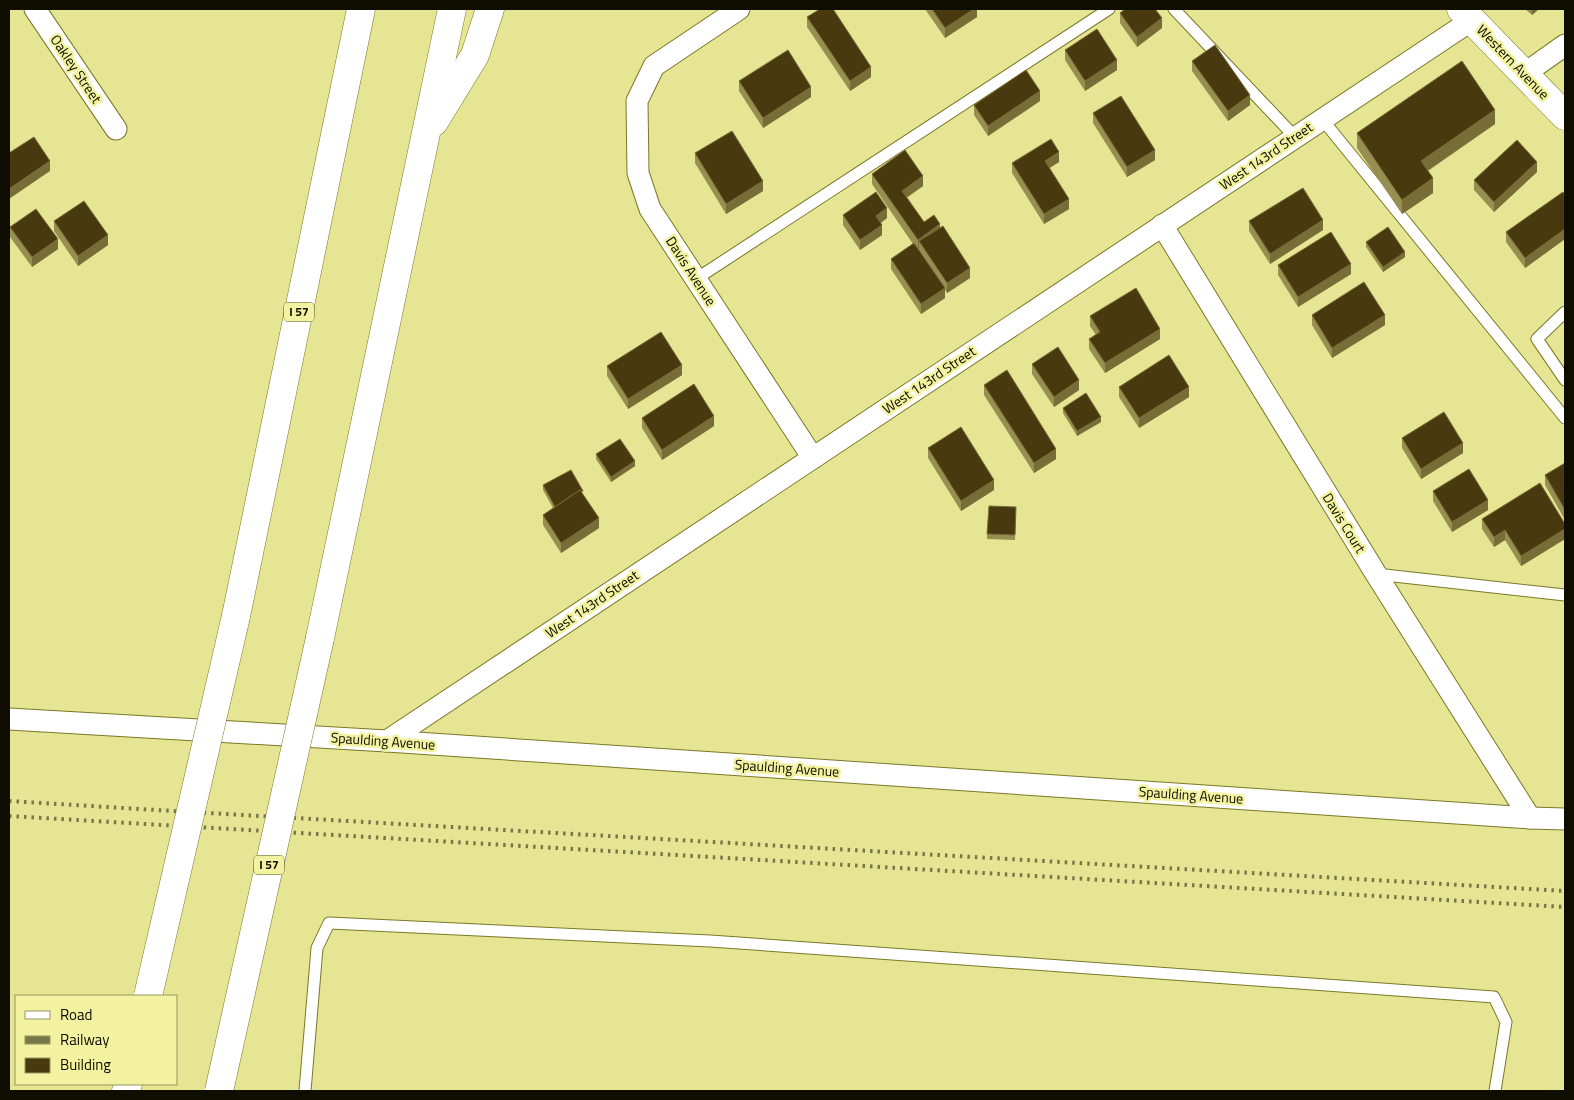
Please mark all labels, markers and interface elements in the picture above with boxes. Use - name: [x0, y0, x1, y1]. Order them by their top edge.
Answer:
- street label: Western Avenue: [1472, 19, 1555, 104]
- street label: Oakley Street: [46, 30, 107, 107]
- street label: West 143rd Street: [1215, 117, 1317, 195]
- street label: Davis Avenue: [661, 232, 722, 310]
- road number: I 57: [284, 302, 314, 322]
- street label: West 143rd Street: [878, 341, 980, 419]
- street label: Davis Court: [1318, 489, 1371, 557]
- street label: West 143rd Street: [541, 565, 643, 643]
- street label: Spaulding Avenue: [330, 726, 436, 755]
- street label: Spaulding Avenue: [734, 753, 840, 782]
- street label: Spaulding Avenue: [1138, 780, 1244, 809]
- road number: I 57: [254, 856, 284, 874]
- legend: [15, 995, 178, 1085]
- text: Road: [60, 1003, 92, 1026]
- text: Railway: [60, 1028, 110, 1051]
- text: Building: [60, 1053, 111, 1076]

